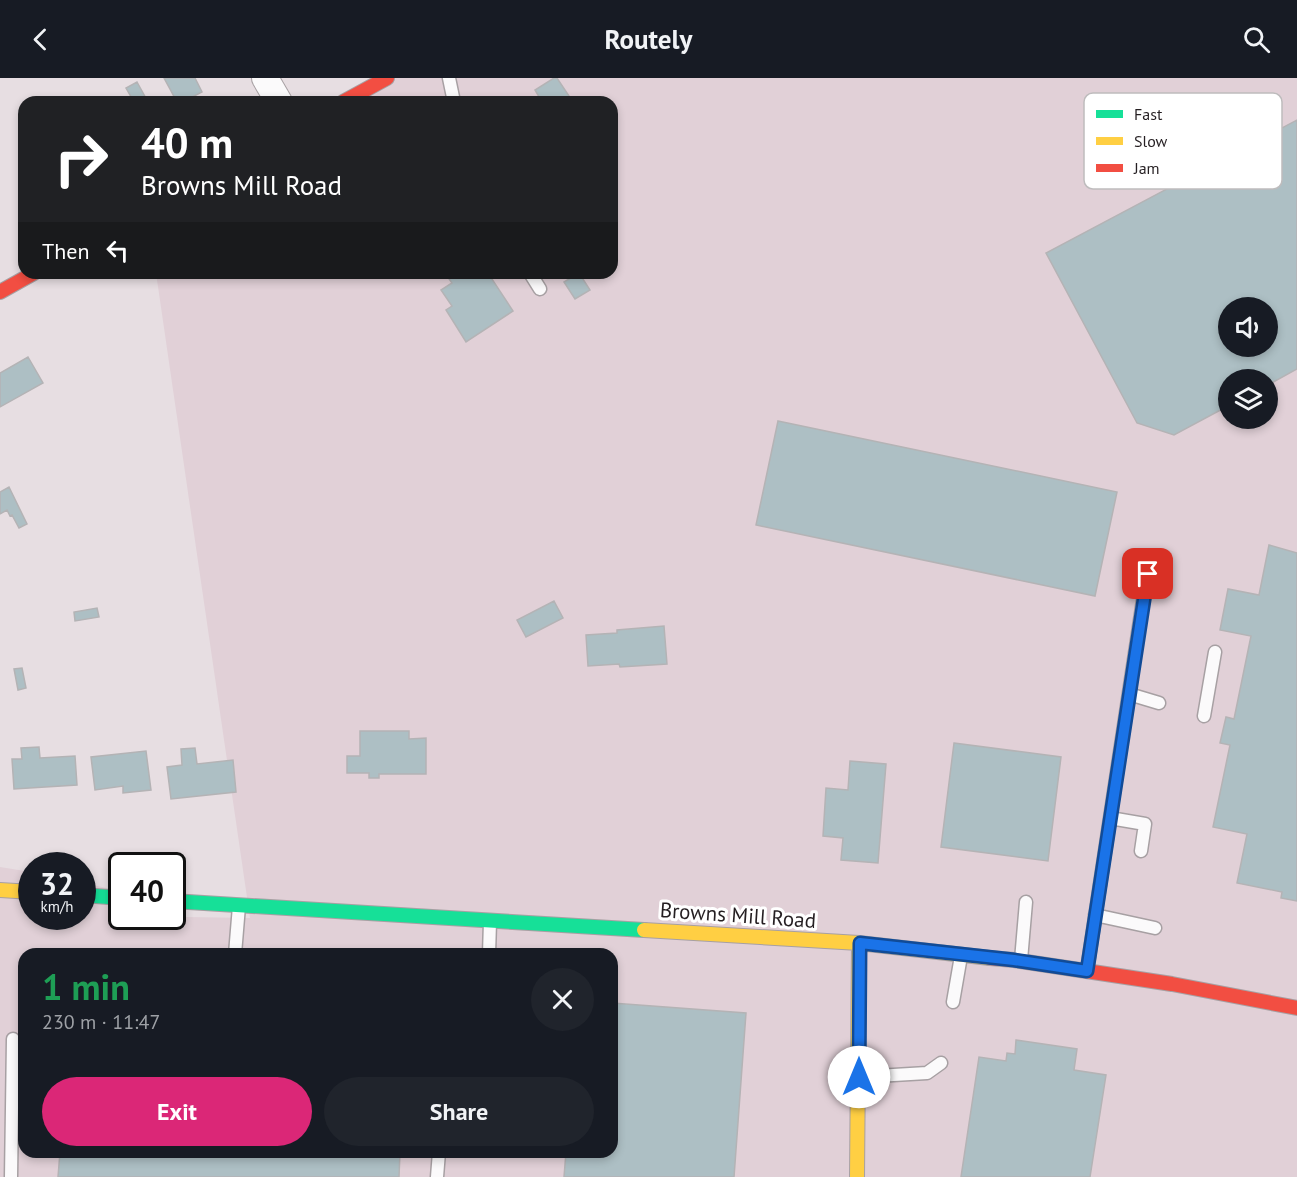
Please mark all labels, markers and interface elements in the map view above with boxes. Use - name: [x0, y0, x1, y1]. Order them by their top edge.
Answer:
- text: Routely: [605, 22, 692, 56]
- icon: back: [24, 23, 57, 56]
- icon: search: [1240, 23, 1273, 56]
- legend: [1084, 93, 1282, 189]
- text: Fast: [1134, 104, 1163, 124]
- text: 40 m: [141, 115, 233, 170]
- icon: right: [42, 120, 120, 198]
- text: Slow: [1134, 131, 1168, 151]
- text: Jam: [1133, 158, 1160, 178]
- text: Browns Mill Road: [141, 168, 342, 202]
- icon: left: [101, 234, 134, 267]
- text: Then: [42, 237, 89, 265]
- map controls: [1218, 297, 1278, 429]
- button: sound: [1218, 297, 1278, 357]
- button: layers: [1218, 369, 1278, 429]
- pin: [1122, 548, 1173, 599]
- icon: arrive: [1131, 557, 1164, 590]
- speed limit sign: 40: [108, 852, 186, 930]
- text: 32: [40, 864, 74, 903]
- street label: Browns Mill Road: [659, 896, 817, 934]
- text: km/h: [41, 897, 73, 916]
- text: 1 min: [42, 963, 130, 1010]
- button: close: [531, 968, 594, 1031]
- text: 230 m · 11:47: [42, 1009, 160, 1035]
- position arrow: [827, 1045, 891, 1109]
- button: Exit: [42, 1077, 312, 1146]
- button: Share: [324, 1077, 594, 1146]

